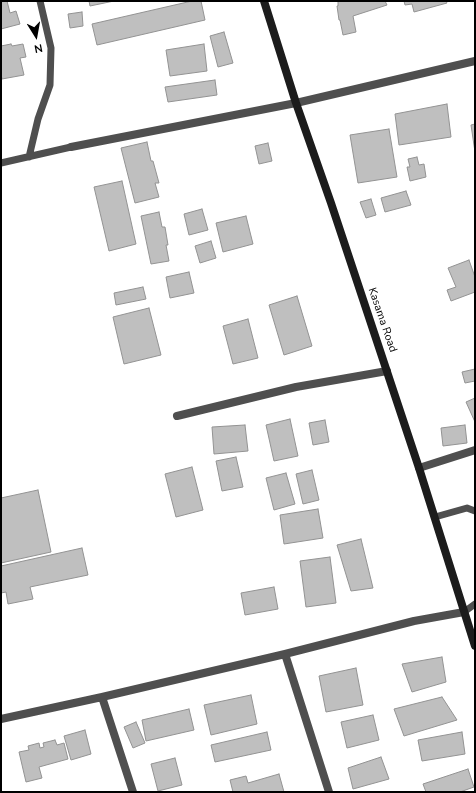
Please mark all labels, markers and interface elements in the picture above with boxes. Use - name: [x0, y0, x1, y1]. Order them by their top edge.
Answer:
- north arrow: [16, 16, 56, 56]
- text: N: [33, 40, 44, 56]
- street label: Kasama Road: [365, 286, 399, 354]

